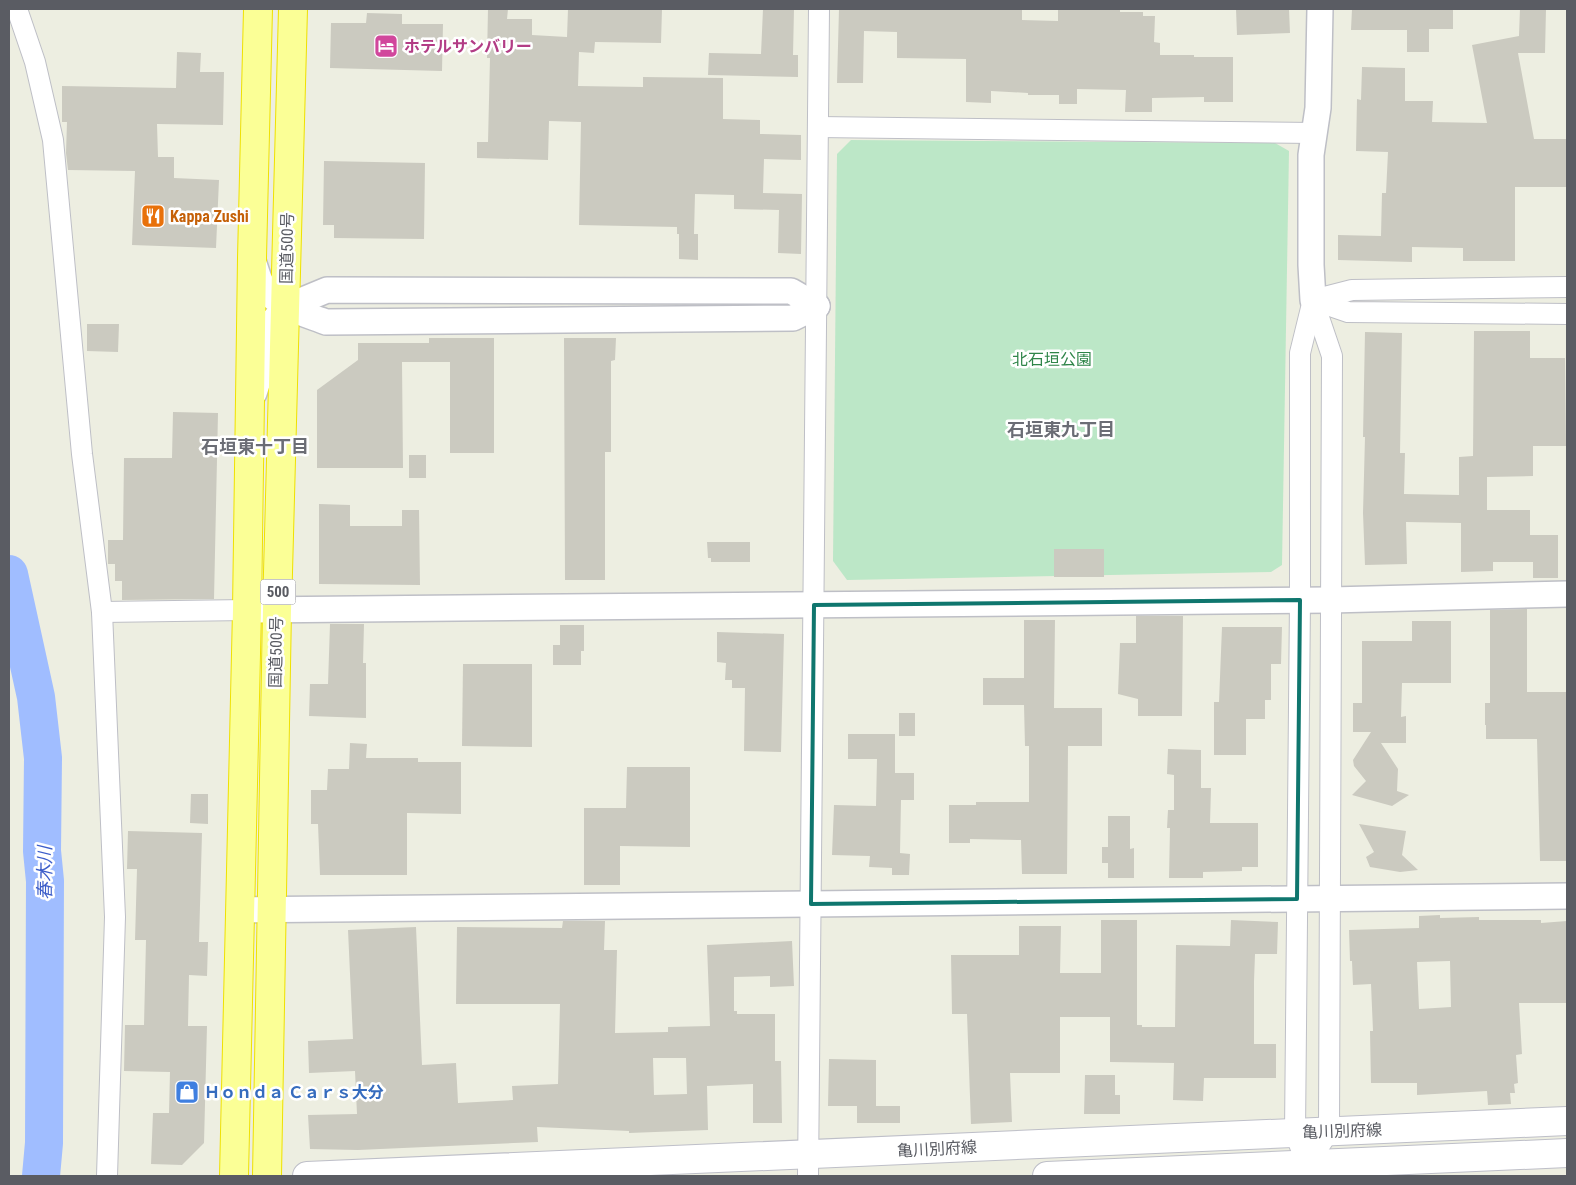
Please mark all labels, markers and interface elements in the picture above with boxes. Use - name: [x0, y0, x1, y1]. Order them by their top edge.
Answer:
- hotel icon: ホテルサンバリー: [373, 33, 399, 59]
- place label: ホテルサンバリー: [404, 37, 532, 56]
- restaurant icon: Kappa Zushi: [140, 203, 166, 229]
- place label: Kappa Zushi: [170, 207, 249, 226]
- street label: 国道500号: [277, 212, 297, 284]
- park label: 北石垣公園: [1012, 350, 1092, 369]
- district label: 石垣東九丁目: [1007, 419, 1115, 440]
- district label: 石垣東十丁目: [201, 436, 309, 457]
- road number: 500: [260, 580, 296, 604]
- street label: 国道500号: [266, 616, 286, 688]
- water label: 春木川: [34, 844, 55, 900]
- shop icon: Ｈｏｎｄａ Ｃａｒｓ大分: [174, 1079, 200, 1105]
- place label: Ｈｏｎｄａ Ｃａｒｓ大分: [204, 1083, 384, 1102]
- street label: 亀川別府線: [1302, 1120, 1382, 1142]
- street label: 亀川別府線: [897, 1137, 977, 1161]

